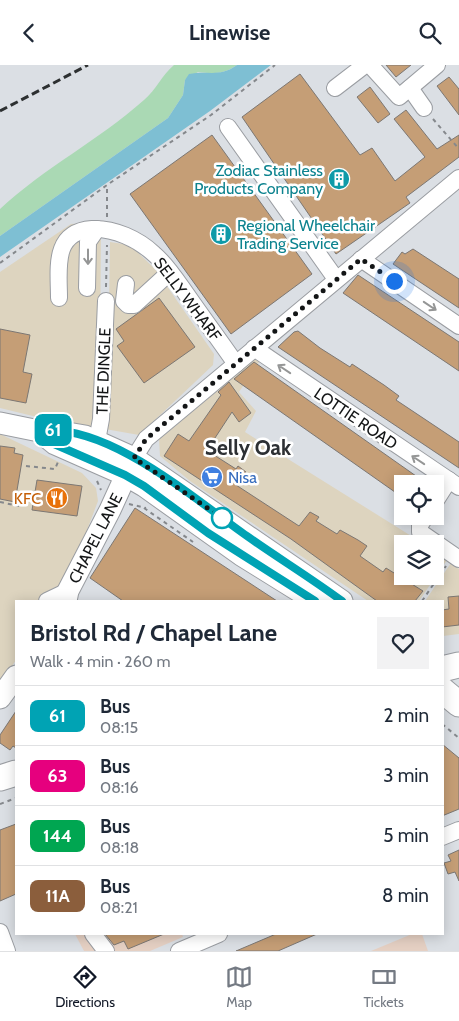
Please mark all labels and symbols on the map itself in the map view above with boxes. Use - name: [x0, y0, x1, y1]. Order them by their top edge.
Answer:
- place label: Zodiac Stainless Products Company: [194, 161, 323, 198]
- building icon: Zodiac Stainless Products Company: [327, 167, 351, 191]
- place label: Regional Wheelchair Trading Service: [237, 216, 376, 253]
- building icon: Regional Wheelchair Trading Service: [209, 222, 233, 246]
- one-way arrow: [83, 249, 92, 265]
- street label: SELLY WHARF: [150, 254, 226, 345]
- your location: [382, 269, 407, 294]
- one-way arrow: [423, 301, 437, 311]
- street label: THE DINGLE: [92, 327, 115, 415]
- one-way arrow: [277, 364, 291, 374]
- street label: LOTTIE ROAD: [310, 384, 401, 453]
- line badge: 61: [30, 414, 76, 446]
- district label: Selly Oak: [205, 435, 292, 460]
- one-way arrow: [412, 455, 426, 465]
- supermarket icon: Nisa: [200, 465, 224, 489]
- place label: Nisa: [228, 468, 257, 487]
- restaurant icon: KFC: [45, 486, 69, 510]
- place label: KFC: [14, 489, 41, 508]
- street label: CHAPEL LANE: [65, 490, 126, 586]
- unlabelled marker: [211, 507, 233, 529]

